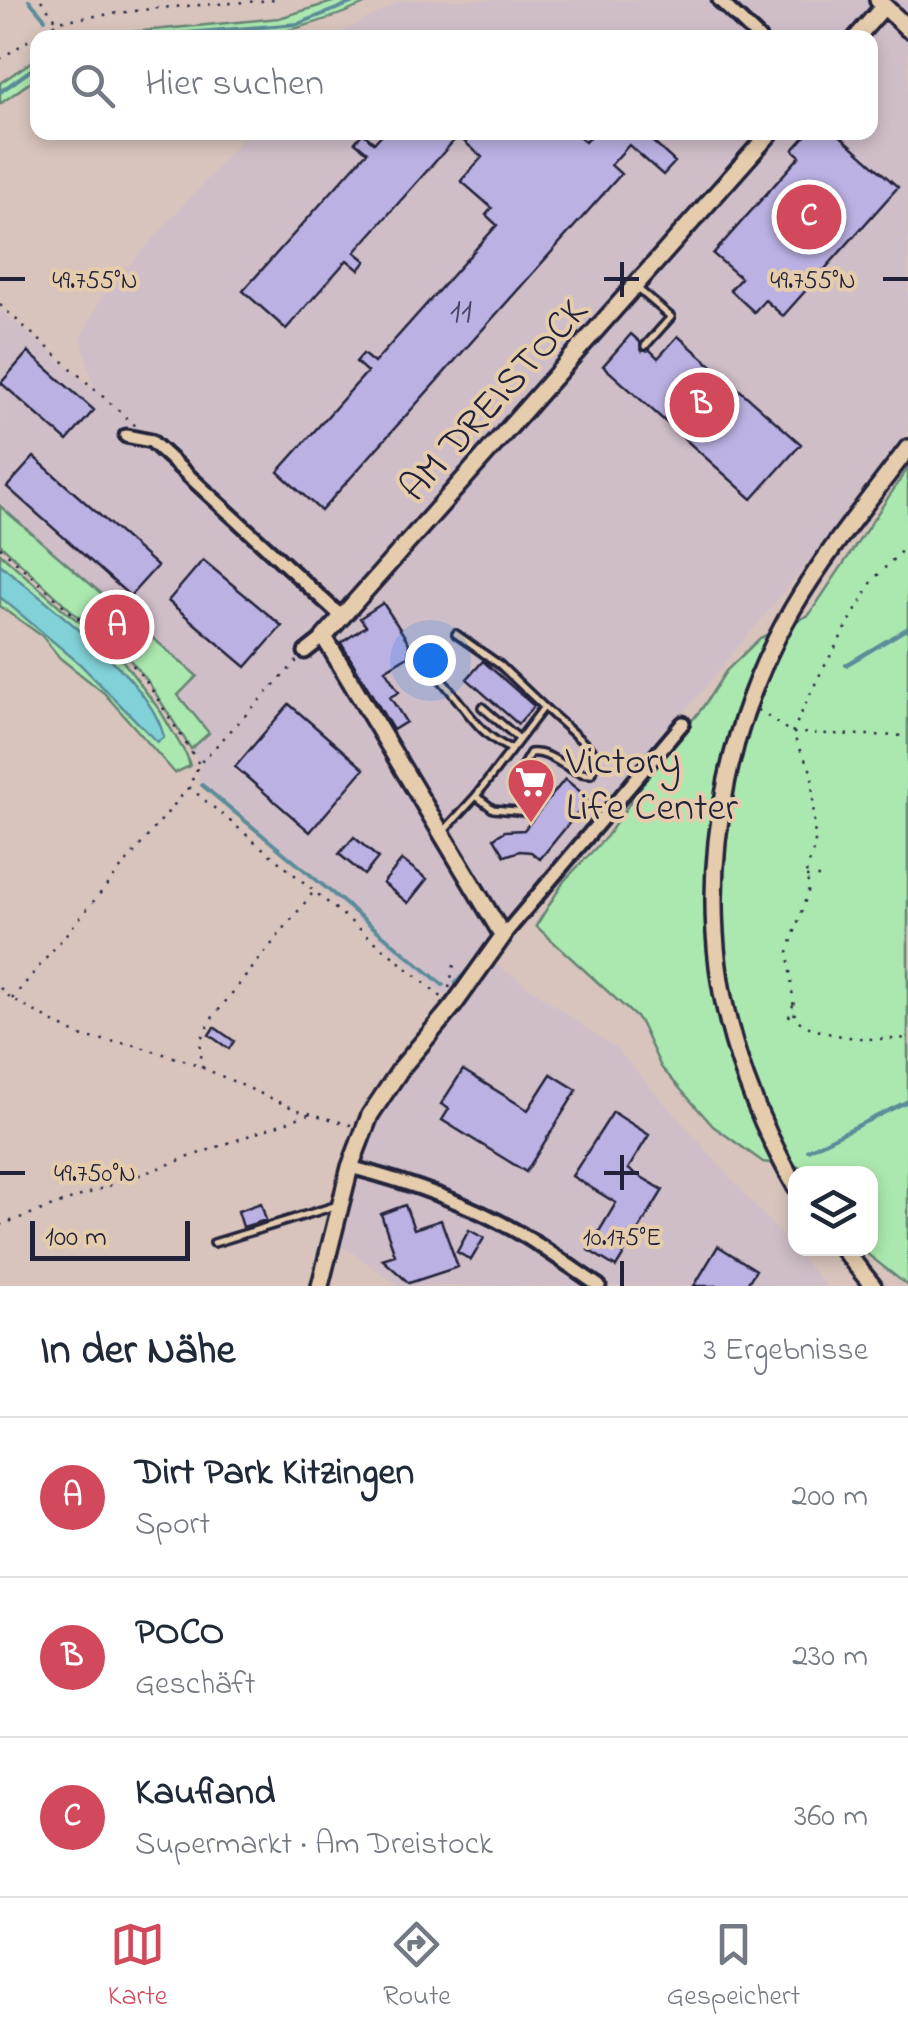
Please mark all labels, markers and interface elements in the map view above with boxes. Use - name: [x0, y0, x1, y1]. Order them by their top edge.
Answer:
- search box: [30, 30, 878, 140]
- text: Hier suchen: [145, 57, 324, 113]
- icon: search: [65, 58, 120, 113]
- pin: C: [776, 180, 842, 254]
- text: 49.755°N: [52, 264, 138, 300]
- text: 49.755°N: [770, 264, 856, 300]
- street label: AM DREISTOCK: [387, 285, 604, 517]
- house number: 11: [450, 288, 472, 339]
- pin: B: [670, 368, 734, 442]
- pin: A: [84, 590, 150, 664]
- your location: [405, 635, 456, 686]
- place label: Victory Life Center: [565, 734, 738, 839]
- supermarket icon: Victory Life Center: [505, 756, 557, 824]
- text: 49.750°N: [54, 1157, 136, 1193]
- map controls: [788, 1166, 878, 1256]
- button: layers: [788, 1166, 878, 1256]
- scale bar: [30, 1216, 190, 1260]
- text: 100 m: [45, 1218, 107, 1259]
- text: 10.175°E: [583, 1221, 661, 1257]
- text: In der Nähe: [40, 1321, 235, 1382]
- text: 3 Ergebnisse: [703, 1328, 868, 1375]
- text: Dirt Park Kitzingen: [135, 1446, 414, 1502]
- text: A: [63, 1474, 82, 1521]
- text: 200 m: [792, 1474, 868, 1521]
- text: Sport: [135, 1502, 210, 1549]
- text: POCO: [135, 1606, 224, 1662]
- text: B: [62, 1634, 83, 1681]
- text: 230 m: [792, 1634, 868, 1681]
- text: Geschäft: [135, 1662, 256, 1709]
- text: Kaufland: [135, 1766, 275, 1822]
- text: C: [64, 1794, 81, 1841]
- text: 360 m: [794, 1794, 868, 1841]
- text: Supermarkt · Am Dreistock: [135, 1822, 493, 1869]
- tab: Karte: [108, 1917, 167, 2018]
- tab: Route: [383, 1917, 451, 2018]
- tab: Gespeichert: [667, 1917, 800, 2018]

